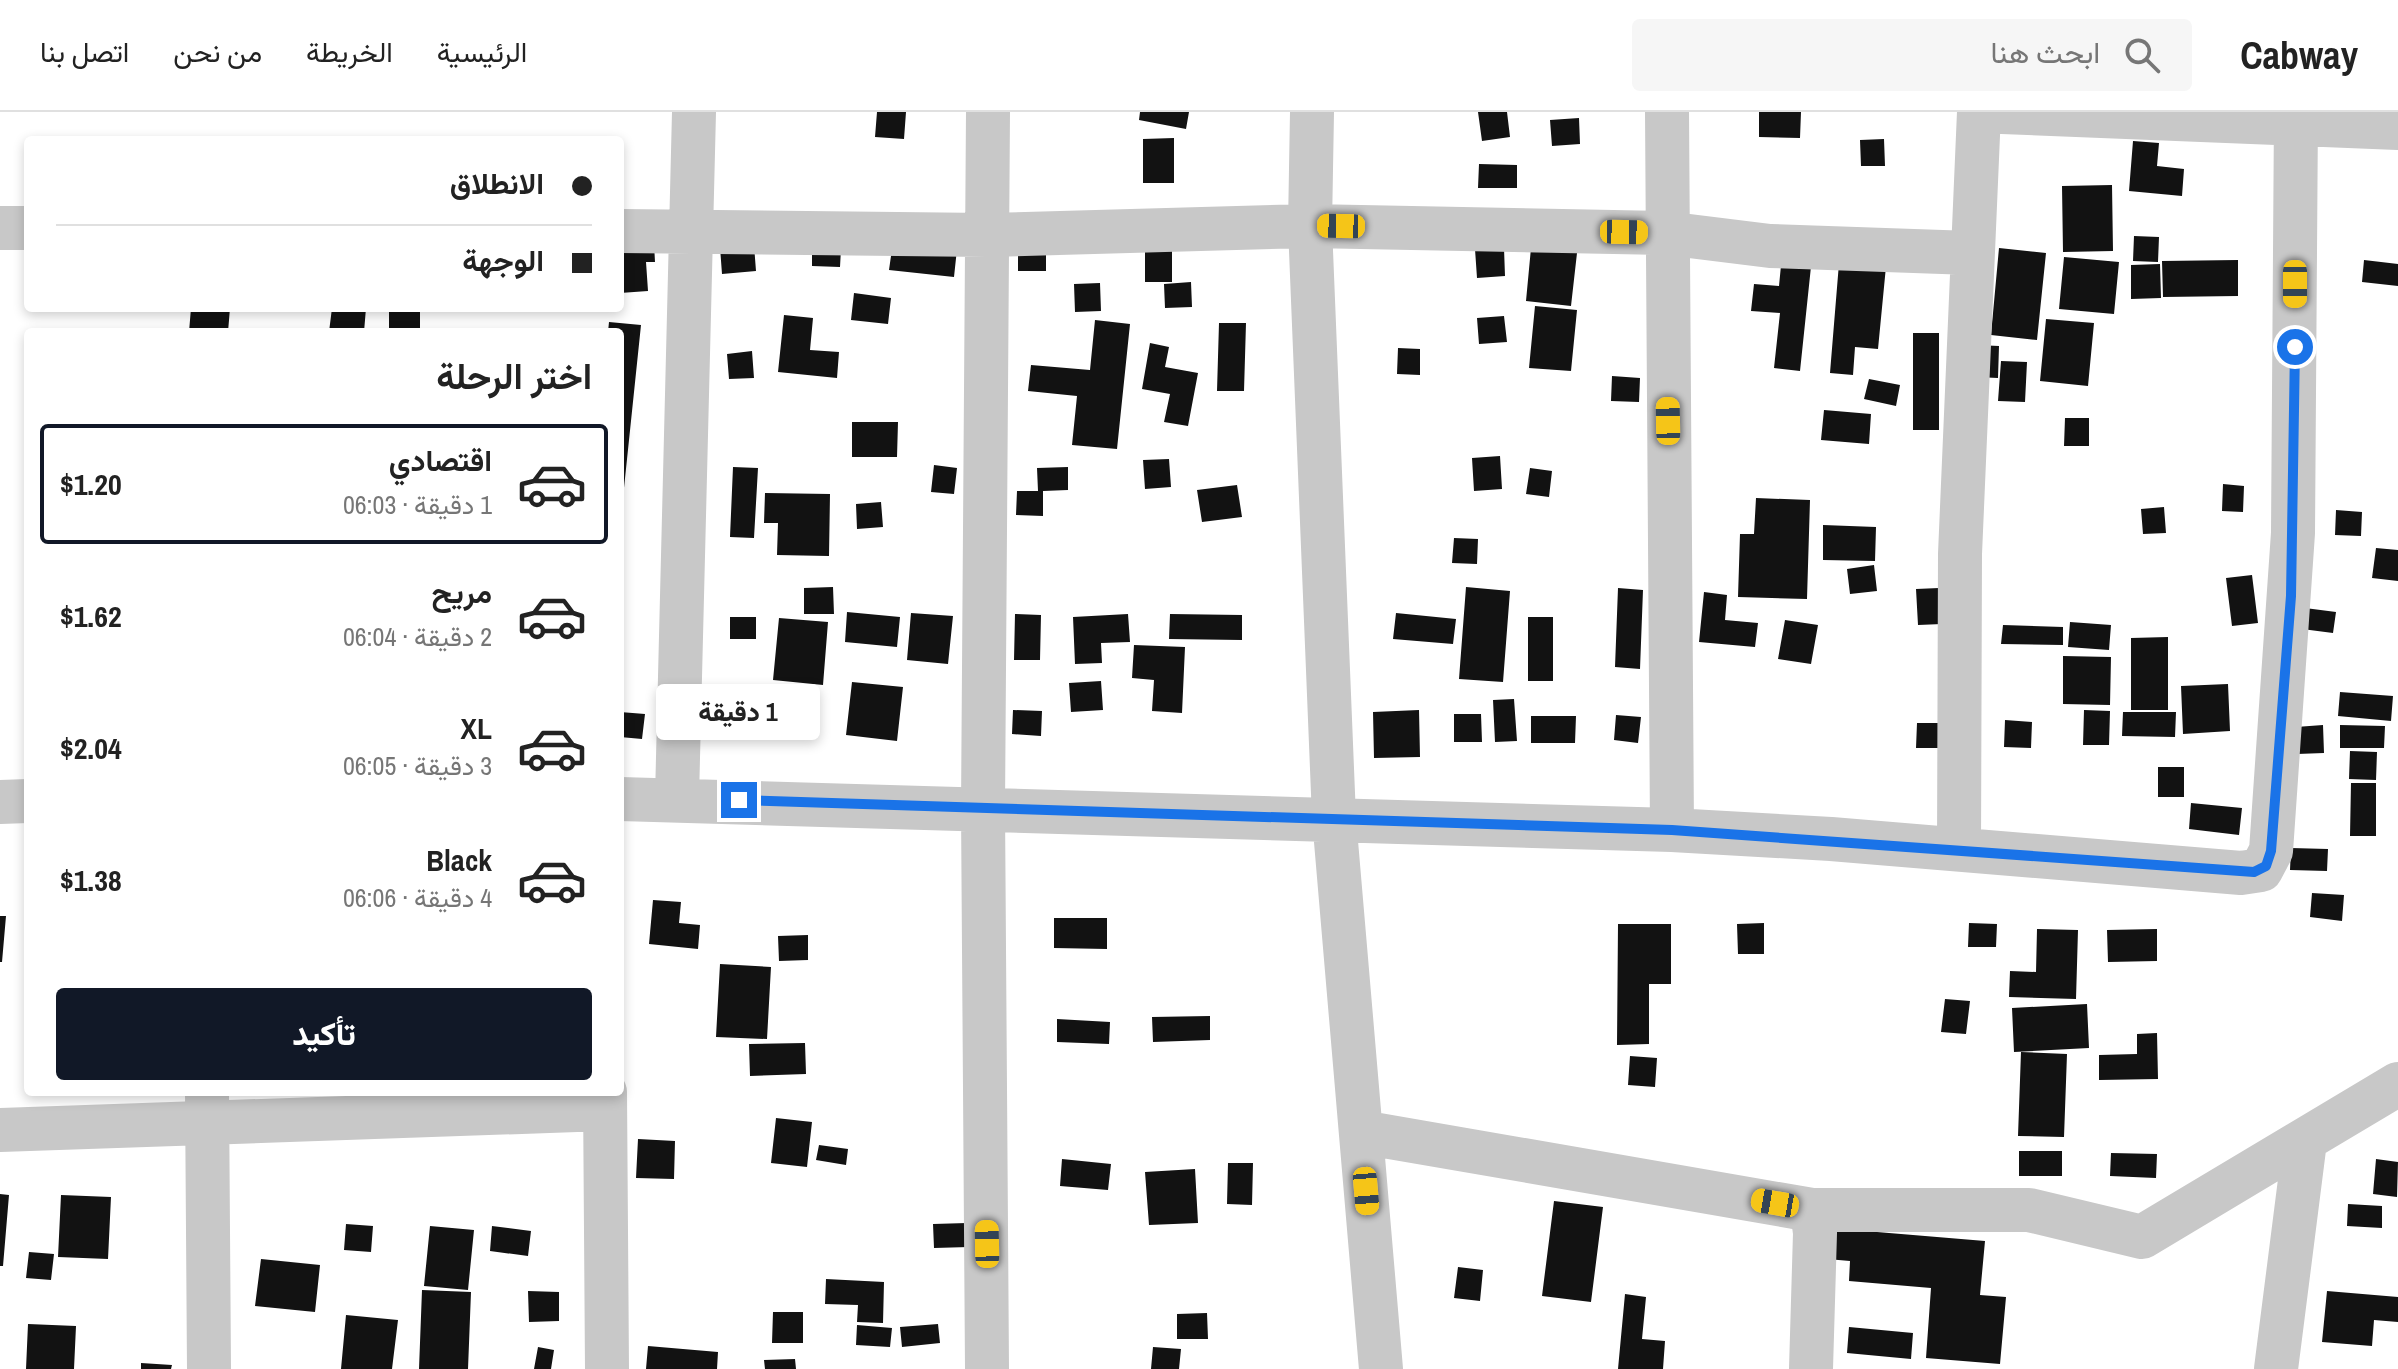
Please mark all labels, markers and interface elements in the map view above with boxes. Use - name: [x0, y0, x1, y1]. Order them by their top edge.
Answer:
- search box: [1632, 19, 2192, 91]
- text: Cabway: [2240, 30, 2358, 81]
- text: ابحث هنا: [1990, 32, 2100, 72]
- text: اتصل بنا: [40, 33, 129, 71]
- text: من نحن: [173, 33, 262, 71]
- text: الخريطة: [306, 33, 393, 71]
- text: الرئيسية: [437, 33, 527, 71]
- icon: search: [2120, 33, 2164, 77]
- text: الانطلاق: [450, 163, 544, 203]
- car: [1317, 214, 1365, 238]
- car: [1600, 220, 1648, 244]
- text: الوجهة: [462, 240, 544, 280]
- car: [2283, 260, 2307, 308]
- route start: [2277, 329, 2313, 365]
- text: اختر الرحلة: [436, 352, 592, 400]
- car: [1656, 397, 1680, 445]
- text: اقتصادي: [389, 440, 492, 480]
- icon: car: [516, 448, 588, 520]
- text: $1.20: [60, 464, 122, 504]
- text: 1 دقيقة · 06:03: [343, 487, 492, 522]
- text: مريح: [432, 572, 492, 612]
- icon: car: [516, 580, 588, 652]
- text: $1.62: [60, 596, 122, 636]
- text: 2 دقيقة · 06:04: [343, 619, 492, 654]
- callout: 1 دقيقة: [657, 684, 821, 740]
- text: 1 دقيقة: [698, 694, 778, 729]
- text: XL: [461, 708, 492, 748]
- icon: car: [516, 712, 588, 784]
- text: $2.04: [60, 728, 122, 768]
- text: 3 دقيقة · 06:05: [343, 748, 492, 783]
- route end: [721, 782, 757, 818]
- text: Black: [426, 840, 492, 880]
- icon: car: [516, 844, 588, 916]
- text: $1.38: [60, 860, 122, 900]
- text: 4 دقيقة · 06:06: [343, 880, 492, 915]
- button: تأكيد: [56, 988, 592, 1080]
- car: [1352, 1166, 1380, 1216]
- car: [1749, 1187, 1801, 1219]
- car: [975, 1220, 999, 1268]

